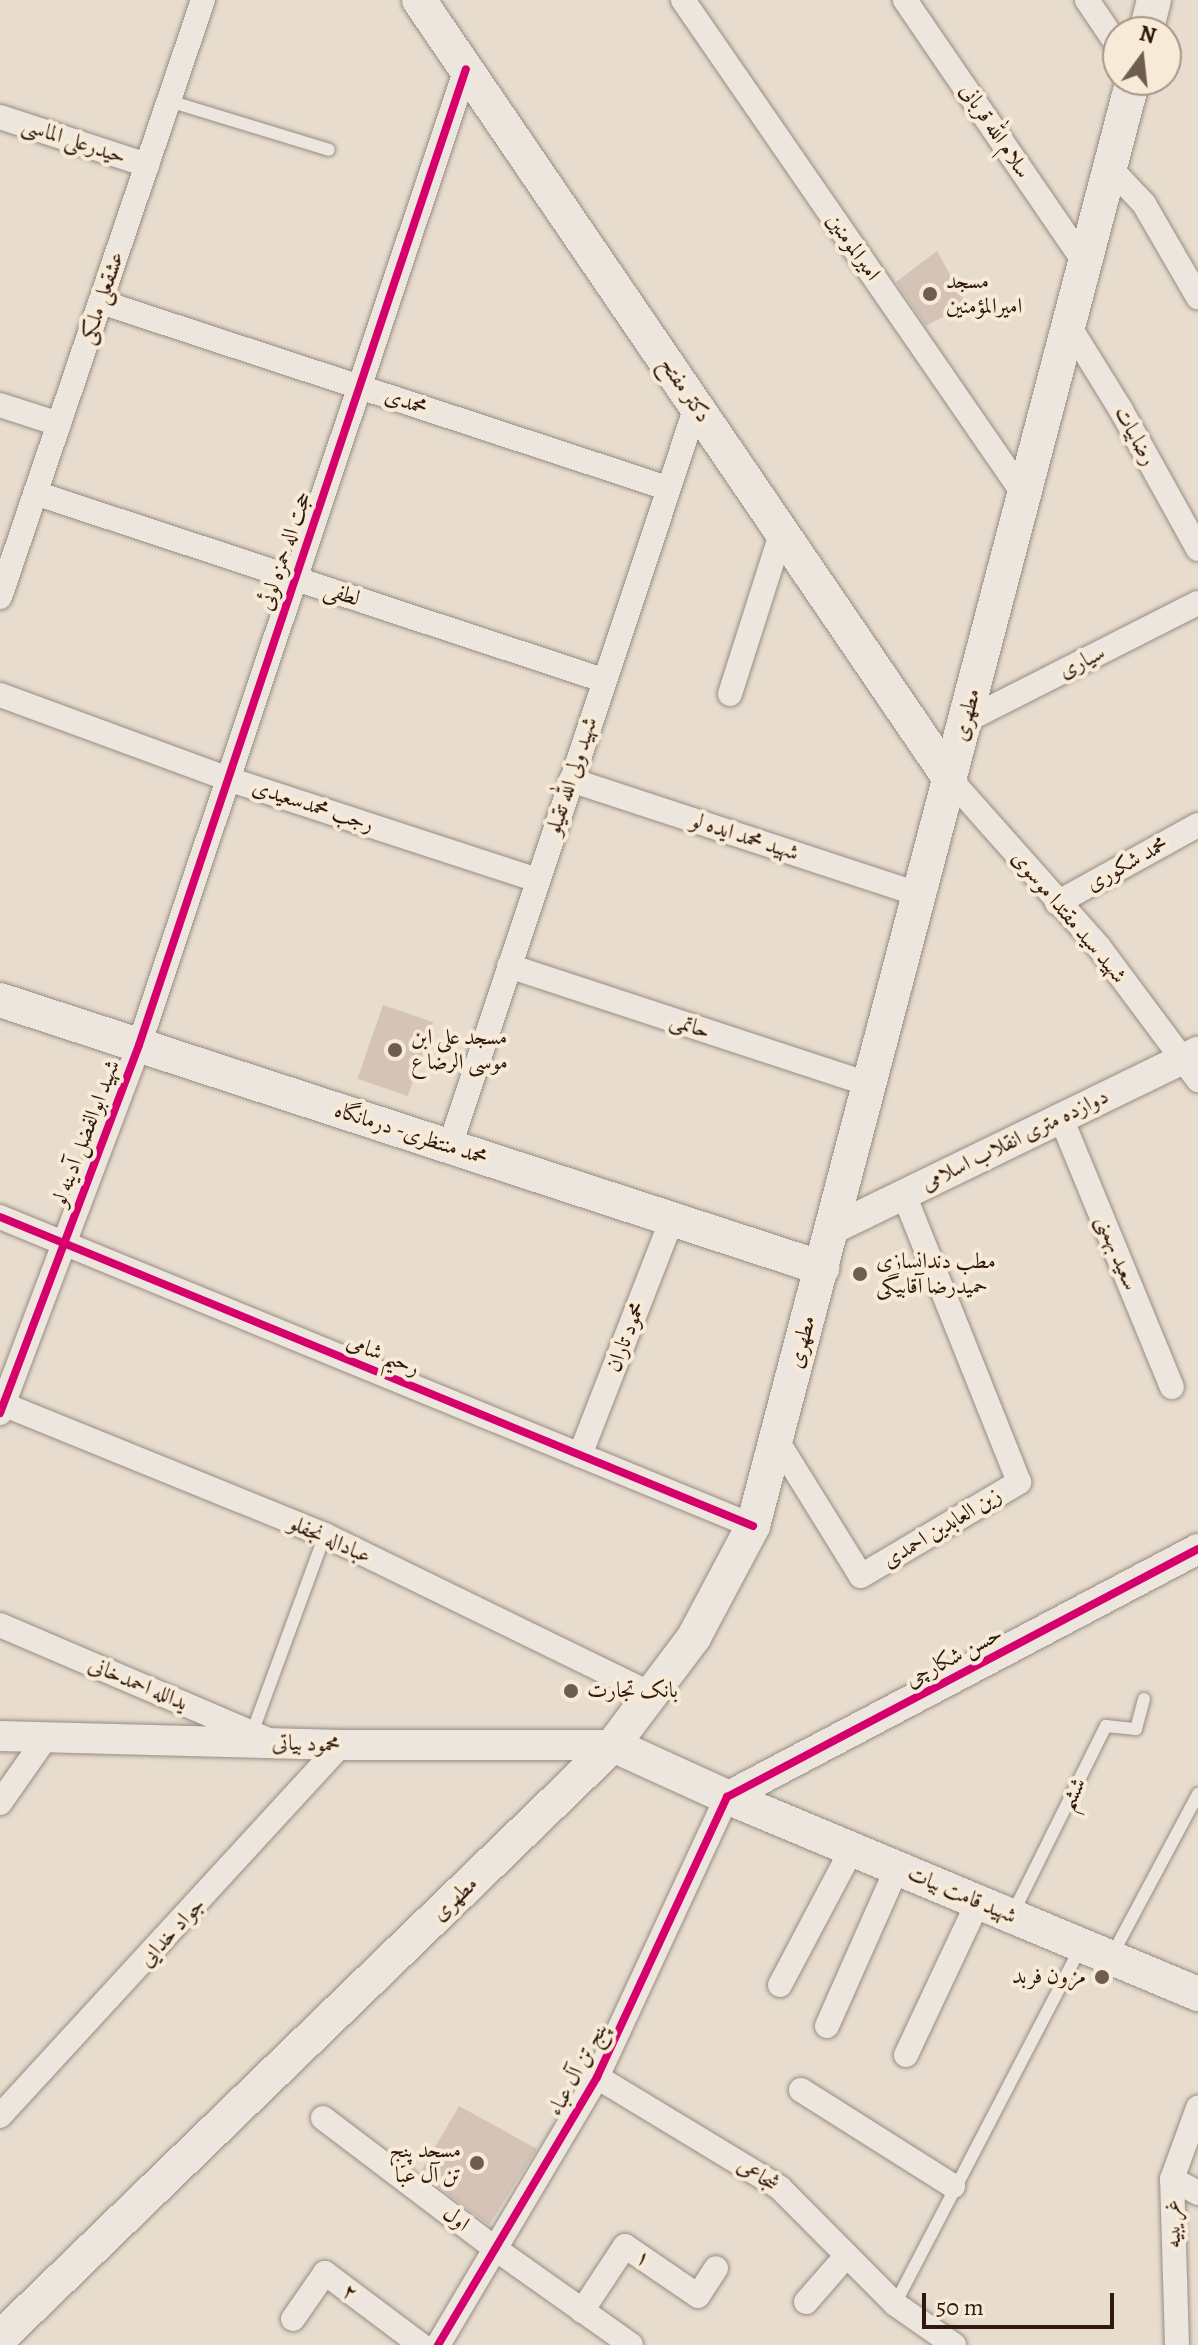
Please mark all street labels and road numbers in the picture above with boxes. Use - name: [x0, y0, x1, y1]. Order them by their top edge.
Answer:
- street label: سلام الله قربانی: [954, 79, 1036, 183]
- street label: حیدرعلی الماسی: [19, 112, 129, 170]
- street label: امیرالمومنین: [820, 208, 886, 286]
- street label: عشقعلی ملکی: [74, 248, 130, 348]
- street label: دکتر مفتح: [654, 352, 716, 428]
- street label: محمدی: [381, 383, 431, 421]
- street label: رضابیات: [1108, 402, 1162, 470]
- street label: حجت اله حمزه لوئی: [252, 488, 318, 614]
- street label: لطفی: [321, 576, 363, 612]
- street label: سیاری: [1054, 639, 1110, 685]
- street label: مطهری: [948, 686, 986, 744]
- street label: شهید ولی الله تقیلو: [541, 714, 603, 838]
- street label: رجب محمدسعیدی: [249, 774, 377, 838]
- street label: شهید محمد ایده لو: [688, 807, 802, 867]
- street label: محمد شکوری: [1082, 831, 1172, 897]
- street label: شهید سید مقتدا موسوی: [1006, 845, 1132, 989]
- street label: حاتمی: [666, 1007, 714, 1045]
- street label: شهید ابوالفضل آدینه لو: [46, 1056, 126, 1210]
- street label: دوازده متری انقلاب اسلامی: [917, 1083, 1113, 1197]
- street label: محمد منتظری- درمانگاه: [331, 1097, 491, 1171]
- street label: سعید بهمنی: [1090, 1212, 1144, 1294]
- street label: محمود تاران: [601, 1298, 651, 1376]
- street label: مطهری: [782, 1313, 822, 1371]
- street label: رحیم شامی: [343, 1328, 423, 1382]
- street label: زین العابدین احمدی: [878, 1482, 1006, 1574]
- street label: عباداله نجفلو: [285, 1510, 375, 1570]
- street label: حسن شکارچی: [901, 1621, 1007, 1693]
- street label: یدالله احمدخانی: [84, 1651, 192, 1717]
- street label: محمود بیاتی: [271, 1730, 341, 1758]
- street label: ششم: [1054, 1773, 1092, 1815]
- street label: شهید قامت بیات: [903, 1860, 1021, 1930]
- street label: مطهری: [427, 1871, 483, 1927]
- street label: جواد خدایی: [133, 1892, 211, 1972]
- street label: پنج تن آل عباء: [542, 2017, 614, 2121]
- street label: شجاعی: [732, 2152, 784, 2198]
- street label: غریبیه: [1159, 2199, 1187, 2249]
- street label: اول: [437, 2200, 475, 2238]
- street label: ۱: [630, 2243, 656, 2273]
- street label: ۲: [337, 2278, 363, 2306]

